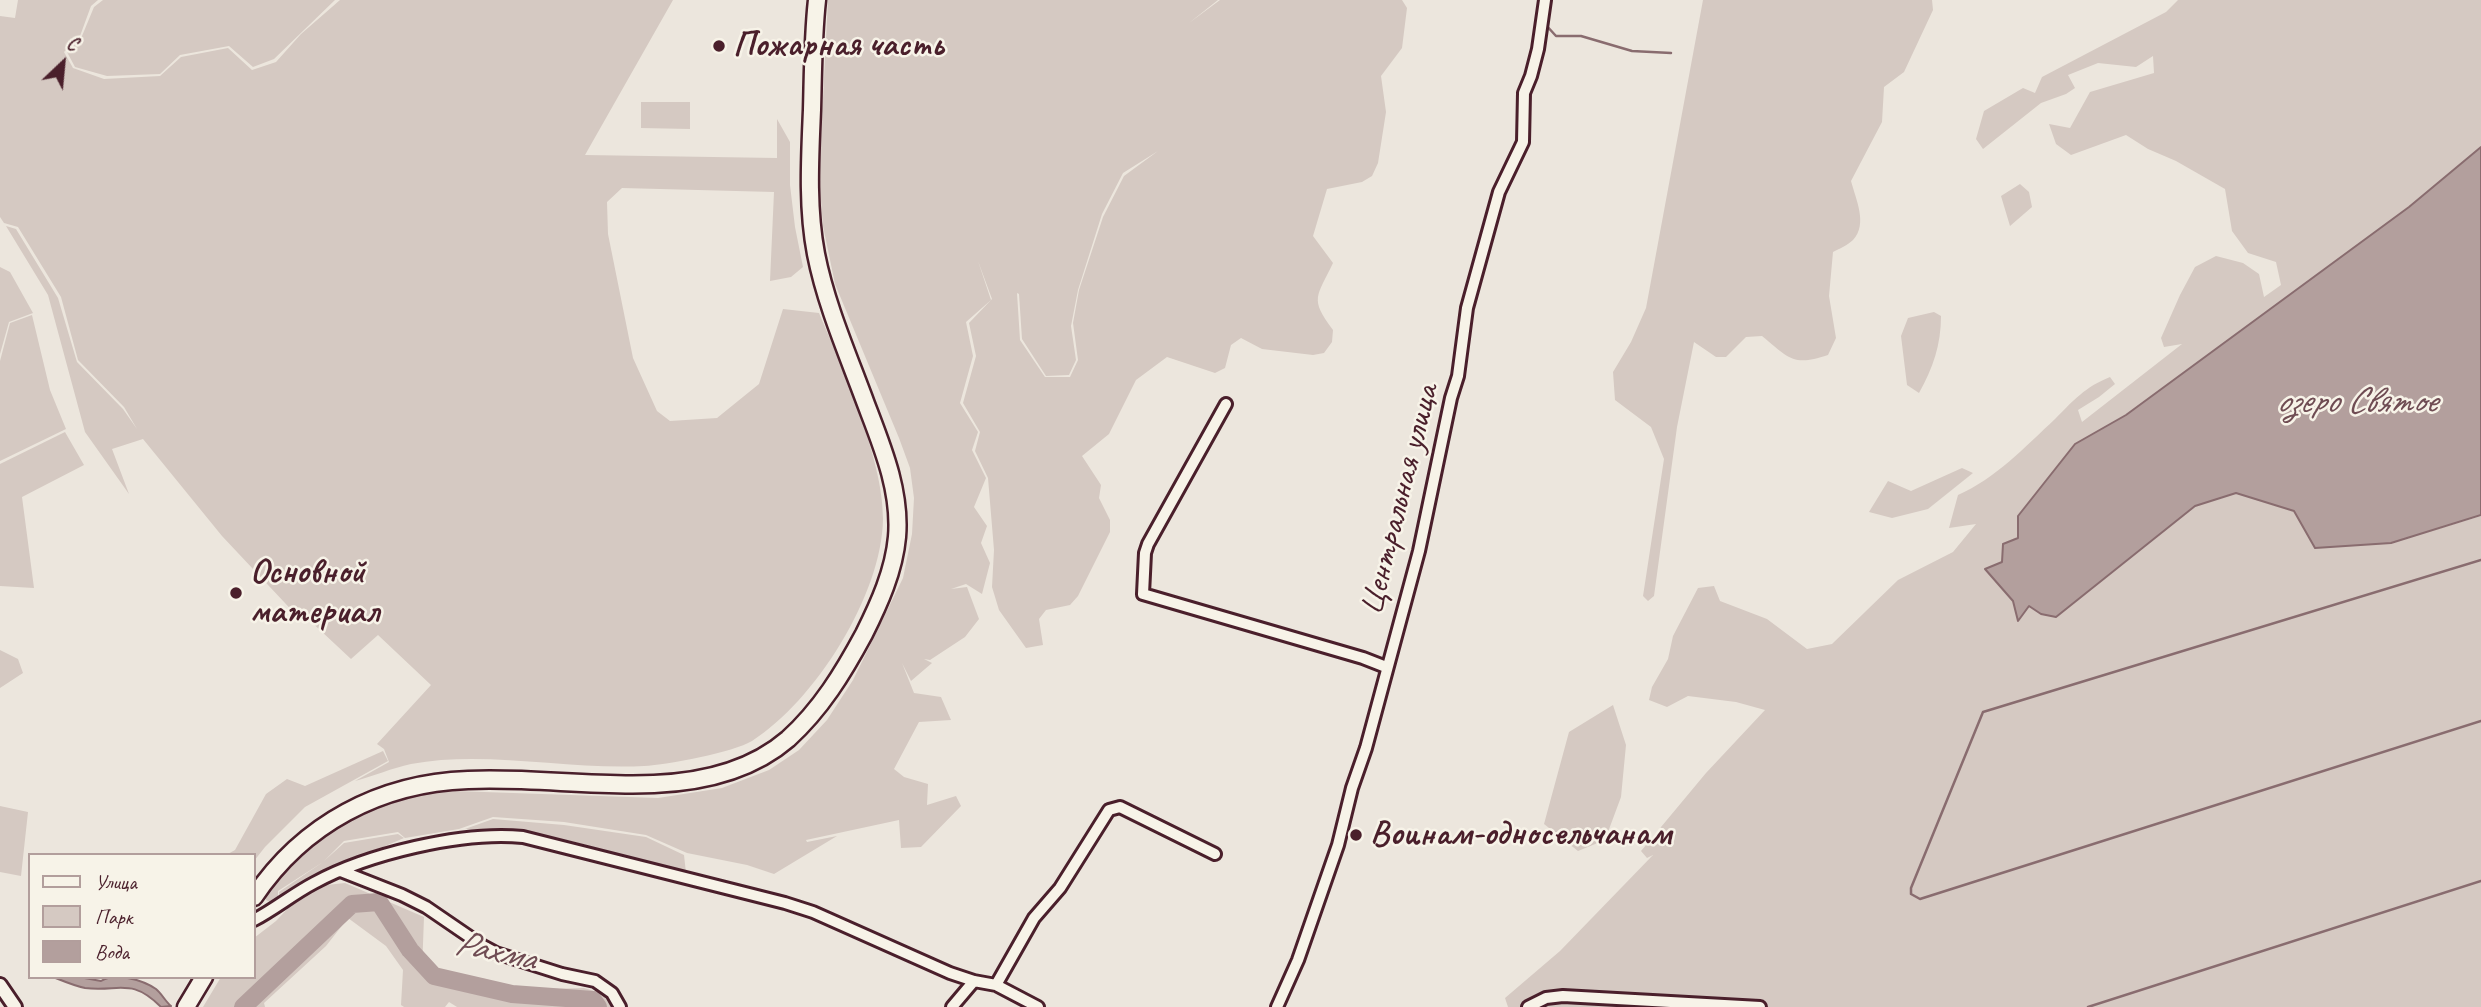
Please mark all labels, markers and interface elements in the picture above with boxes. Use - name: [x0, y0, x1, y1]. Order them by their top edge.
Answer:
- place label: Пожарная часть: [733, 25, 943, 67]
- north arrow: [28, 28, 98, 98]
- text: С: [63, 31, 82, 57]
- marker: Пожарная часть: [711, 38, 727, 54]
- street label: Центральная улица: [1351, 380, 1449, 620]
- water label: озеро Святое: [2276, 380, 2436, 424]
- place label: Основной материал: [250, 552, 379, 634]
- marker: Основной материал: [228, 585, 244, 601]
- place label: Воинам-односельчанам: [1370, 814, 1671, 856]
- marker: Воинам-односельчанам: [1348, 827, 1364, 843]
- legend: [28, 853, 256, 979]
- text: Улица: [95, 869, 137, 895]
- text: Парк: [95, 904, 132, 930]
- water label: Рахма: [451, 922, 539, 982]
- text: Вода: [95, 939, 129, 965]

